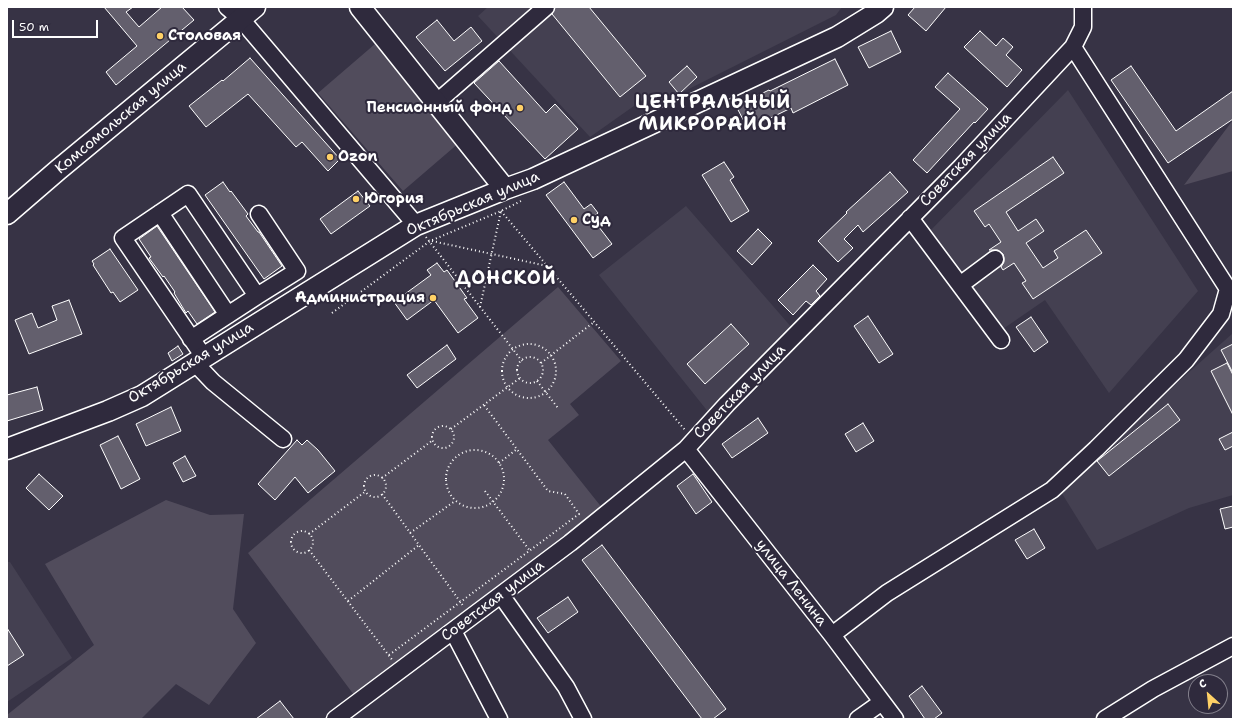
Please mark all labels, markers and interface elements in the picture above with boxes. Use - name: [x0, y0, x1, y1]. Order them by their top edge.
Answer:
- scale bar: [14, 12, 100, 38]
- text: 50 m: [19, 19, 49, 35]
- place label: Столовая: [168, 27, 241, 45]
- marker: Столовая: [155, 31, 165, 41]
- street label: Комсомольская улица: [52, 58, 190, 178]
- district label: ЦЕНТРАЛЬНЫЙ МИКРОРАЙОН: [635, 92, 791, 136]
- place label: Пенсионный фонд: [366, 99, 512, 117]
- marker: Пенсионный фонд: [515, 103, 525, 113]
- street label: Советская улица: [916, 109, 1016, 211]
- place label: Ozon: [338, 148, 378, 166]
- marker: Ozon: [325, 152, 335, 162]
- street label: Октябрьская улица: [404, 168, 542, 240]
- place label: Югория: [364, 190, 424, 208]
- marker: Югория: [351, 194, 361, 204]
- place label: Суд: [582, 211, 611, 229]
- marker: Суд: [569, 215, 579, 225]
- district label: ДОНСКОЙ: [455, 268, 557, 290]
- place label: Администрация: [295, 289, 425, 307]
- marker: Администрация: [428, 293, 438, 303]
- street label: Октябрьская улица: [125, 319, 257, 407]
- street label: Советская улица: [690, 341, 790, 443]
- street label: улица Ленина: [751, 536, 831, 630]
- street label: Советская улица: [438, 556, 548, 646]
- north arrow: [1188, 674, 1228, 714]
- text: С: [1196, 676, 1209, 692]

